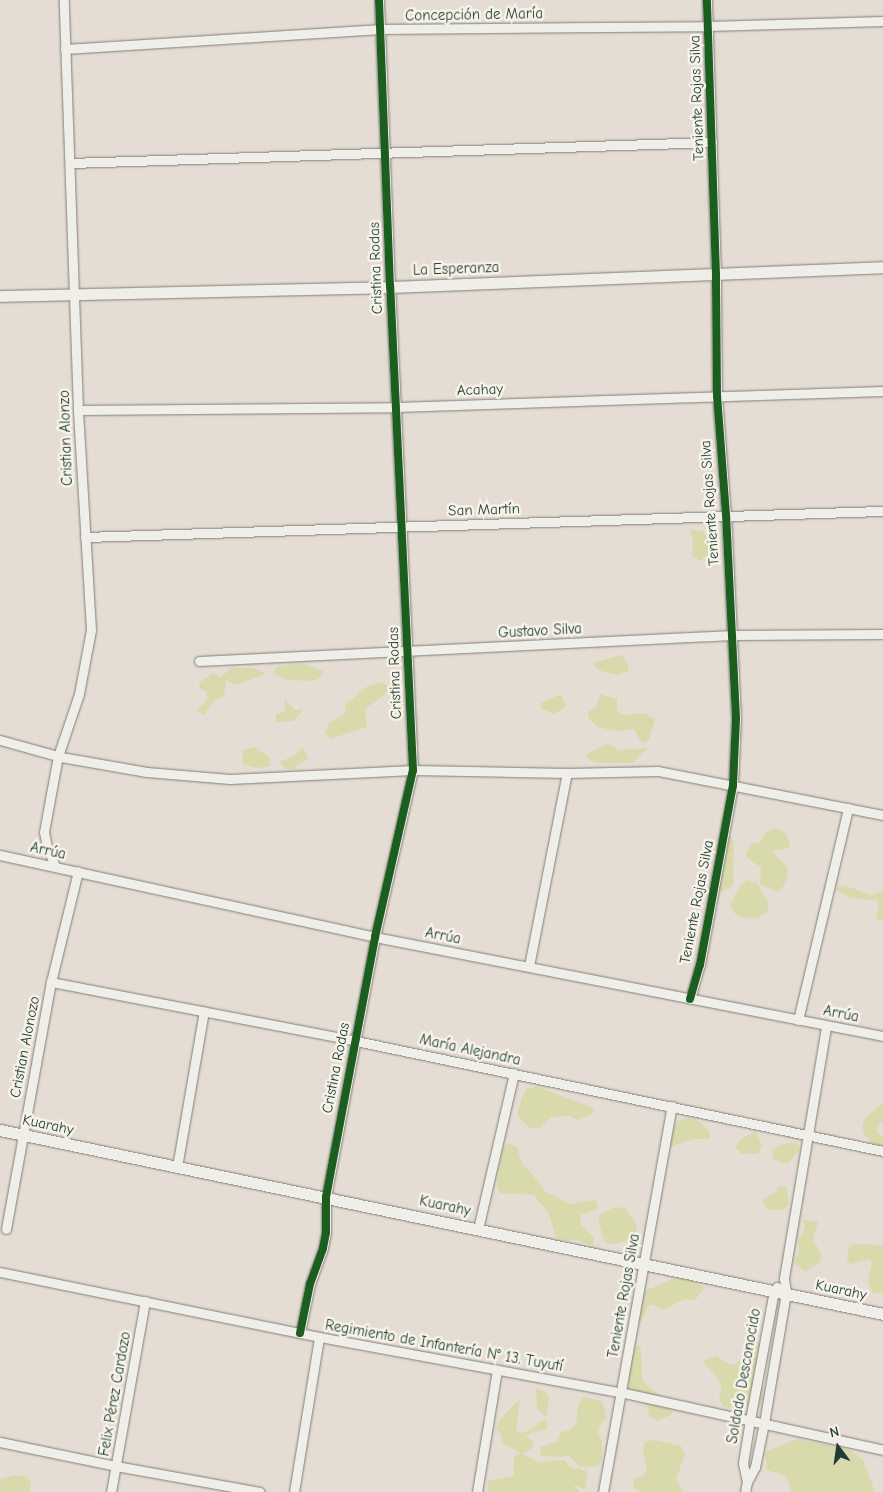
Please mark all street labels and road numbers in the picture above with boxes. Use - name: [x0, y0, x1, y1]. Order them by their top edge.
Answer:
- street label: Concepción de María: [405, 5, 543, 25]
- street label: Teniente Rojas Silva: [686, 35, 708, 161]
- street label: Cristina Rodas: [365, 222, 387, 314]
- street label: La Esperanza: [413, 258, 499, 280]
- street label: Acahay: [457, 380, 503, 400]
- street label: Cristian Alonzo: [55, 390, 77, 486]
- street label: Teniente Rojas Silva: [697, 440, 723, 566]
- street label: San Martín: [448, 500, 520, 520]
- street label: Gustavo Silva: [498, 620, 582, 642]
- street label: Cristina Rodas: [384, 627, 406, 719]
- street label: Arrúa: [29, 838, 67, 864]
- street label: Teniente Rojas Silva: [676, 839, 718, 965]
- street label: Arrúa: [424, 924, 462, 948]
- street label: Cristian Alonozo: [6, 995, 44, 1099]
- street label: Arrúa: [822, 1002, 860, 1026]
- street label: Cristina Rodas: [318, 1021, 354, 1115]
- street label: María Alejandra: [418, 1031, 522, 1069]
- street label: Kuarahy: [21, 1111, 75, 1139]
- street label: Kuarahy: [418, 1192, 472, 1220]
- street label: Teniente Rojas Silva: [604, 1232, 644, 1360]
- street label: Kuarahy: [814, 1276, 868, 1304]
- street label: Soldado Desconocido: [723, 1307, 765, 1445]
- street label: Regimiento de Infantería N° 13. Tuyutí: [324, 1316, 564, 1376]
- street label: Felix Pérez Cardozo: [95, 1330, 135, 1458]

